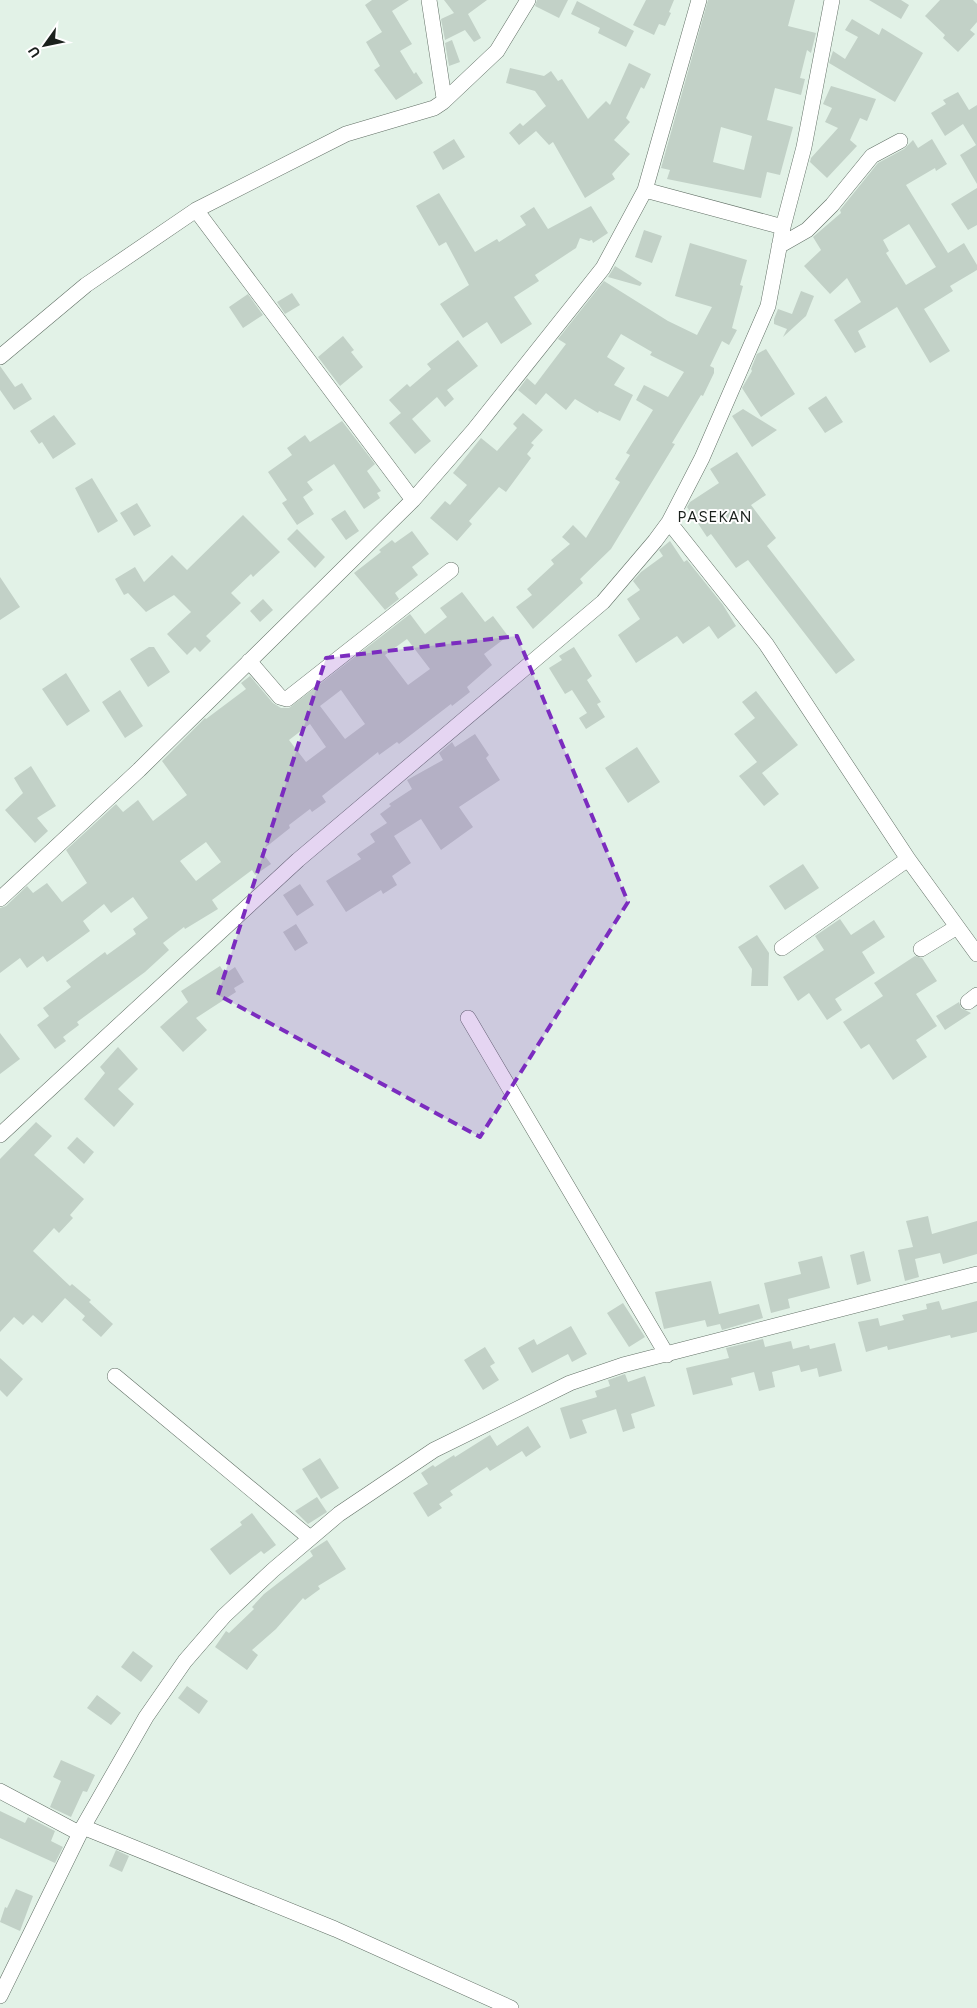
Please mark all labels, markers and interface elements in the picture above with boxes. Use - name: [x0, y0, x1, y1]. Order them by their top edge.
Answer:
- north arrow: [20, 20, 70, 70]
- text: U: [25, 43, 44, 61]
- district label: PASEKAN: [678, 508, 752, 526]

